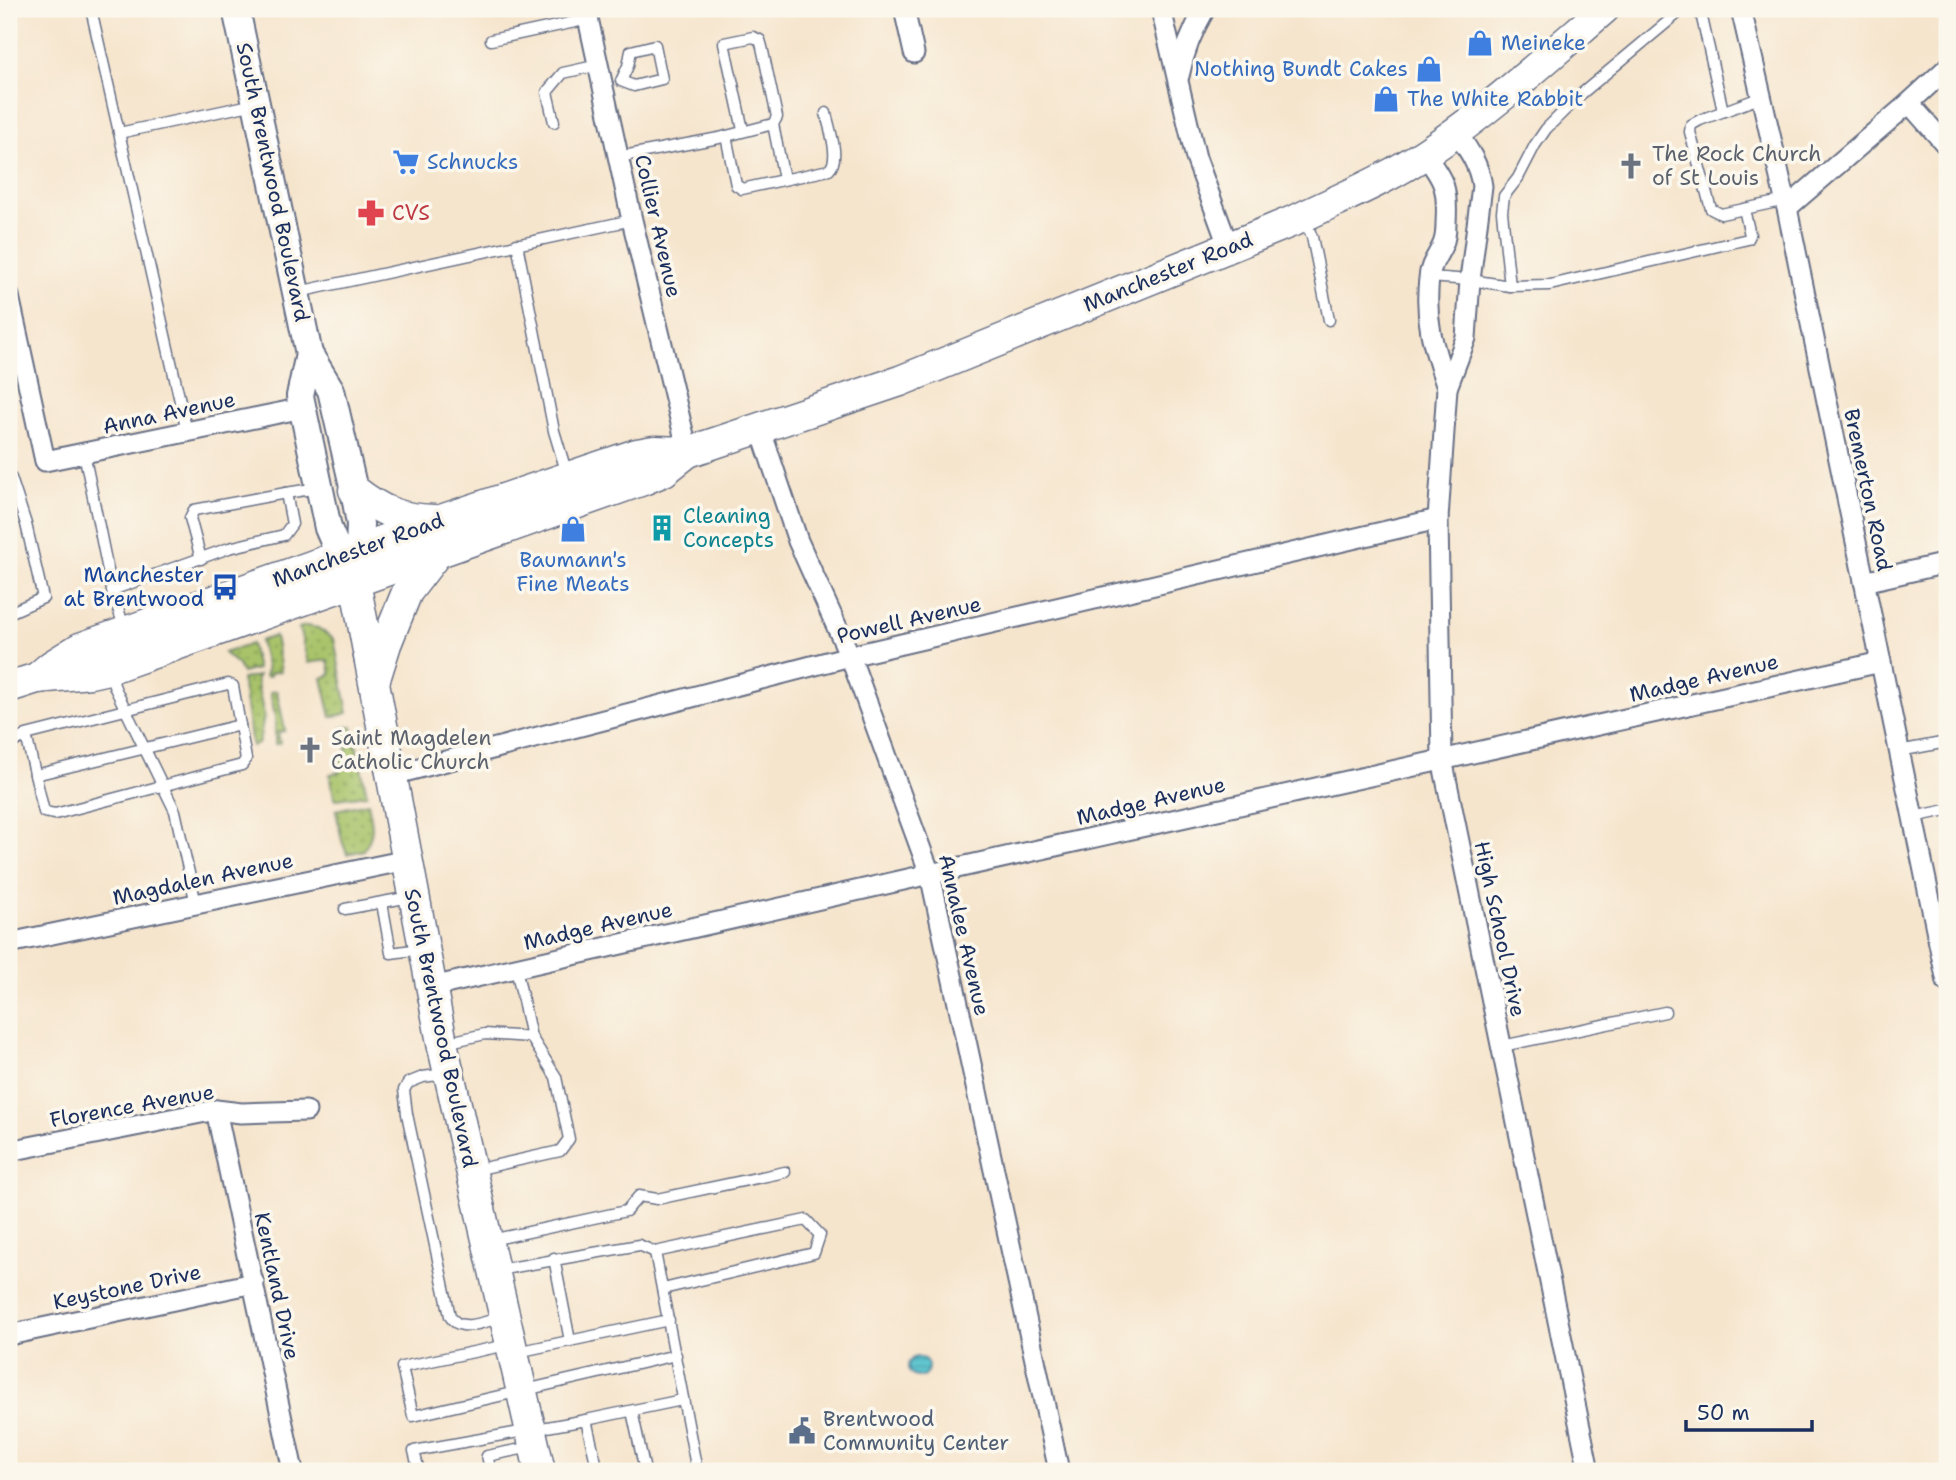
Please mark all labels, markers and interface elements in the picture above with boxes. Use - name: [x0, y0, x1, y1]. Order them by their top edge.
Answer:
- shop icon: Meineke: [1465, 28, 1495, 58]
- place label: Meineke: [1501, 29, 1586, 57]
- street label: South Brentwood Boulevard: [230, 40, 316, 324]
- shop icon: Nothing Bundt Cakes: [1414, 54, 1444, 84]
- place label: Nothing Bundt Cakes: [1194, 55, 1408, 83]
- shop icon: The White Rabbit: [1371, 84, 1401, 114]
- place label: The White Rabbit: [1407, 85, 1583, 113]
- place label: The Rock Church of St Louis: [1652, 140, 1821, 192]
- supermarket icon: Schnucks: [391, 147, 421, 177]
- place label: Schnucks: [427, 148, 518, 176]
- church icon: The Rock Church of St Louis: [1616, 151, 1646, 181]
- street label: Collier Avenue: [628, 152, 688, 300]
- pharmacy icon: CVS: [356, 198, 386, 228]
- place label: CVS: [392, 199, 430, 227]
- street label: Manchester Road: [1079, 225, 1257, 319]
- street label: Anna Avenue: [100, 385, 238, 441]
- street label: Bremerton Road: [1837, 406, 1899, 574]
- place label: Cleaning Concepts: [683, 502, 774, 554]
- street label: Manchester Road: [268, 506, 448, 594]
- building icon: Cleaning Concepts: [647, 513, 677, 543]
- shop icon: Baumann's Fine Meats: [558, 514, 588, 544]
- place label: Baumann's Fine Meats: [516, 546, 630, 598]
- place label: Manchester at Brentwood: [64, 561, 204, 613]
- bus stop icon: Manchester at Brentwood: [210, 572, 240, 602]
- street label: Powell Avenue: [834, 590, 984, 650]
- street label: Madge Avenue: [1627, 647, 1781, 709]
- place label: Saint Magdelen Catholic Church: [331, 724, 491, 776]
- church icon: Saint Magdelen Catholic Church: [295, 735, 325, 765]
- street label: Madge Avenue: [1074, 770, 1228, 832]
- street label: High School Drive: [1468, 839, 1532, 1019]
- street label: Magdalen Avenue: [110, 846, 296, 912]
- street label: Annalee Avenue: [932, 852, 996, 1018]
- street label: South Brentwood Boulevard: [398, 886, 484, 1170]
- street label: Madge Avenue: [521, 895, 675, 957]
- street label: Florence Avenue: [48, 1078, 216, 1134]
- street label: Kentland Drive: [248, 1210, 306, 1362]
- street label: Keystone Drive: [50, 1258, 204, 1316]
- scale bar: [1686, 1389, 1812, 1433]
- text: 50 m: [1697, 1399, 1750, 1427]
- place label: Brentwood Community Center: [823, 1405, 1009, 1457]
- public building icon: Brentwood Community Center: [787, 1416, 817, 1446]

